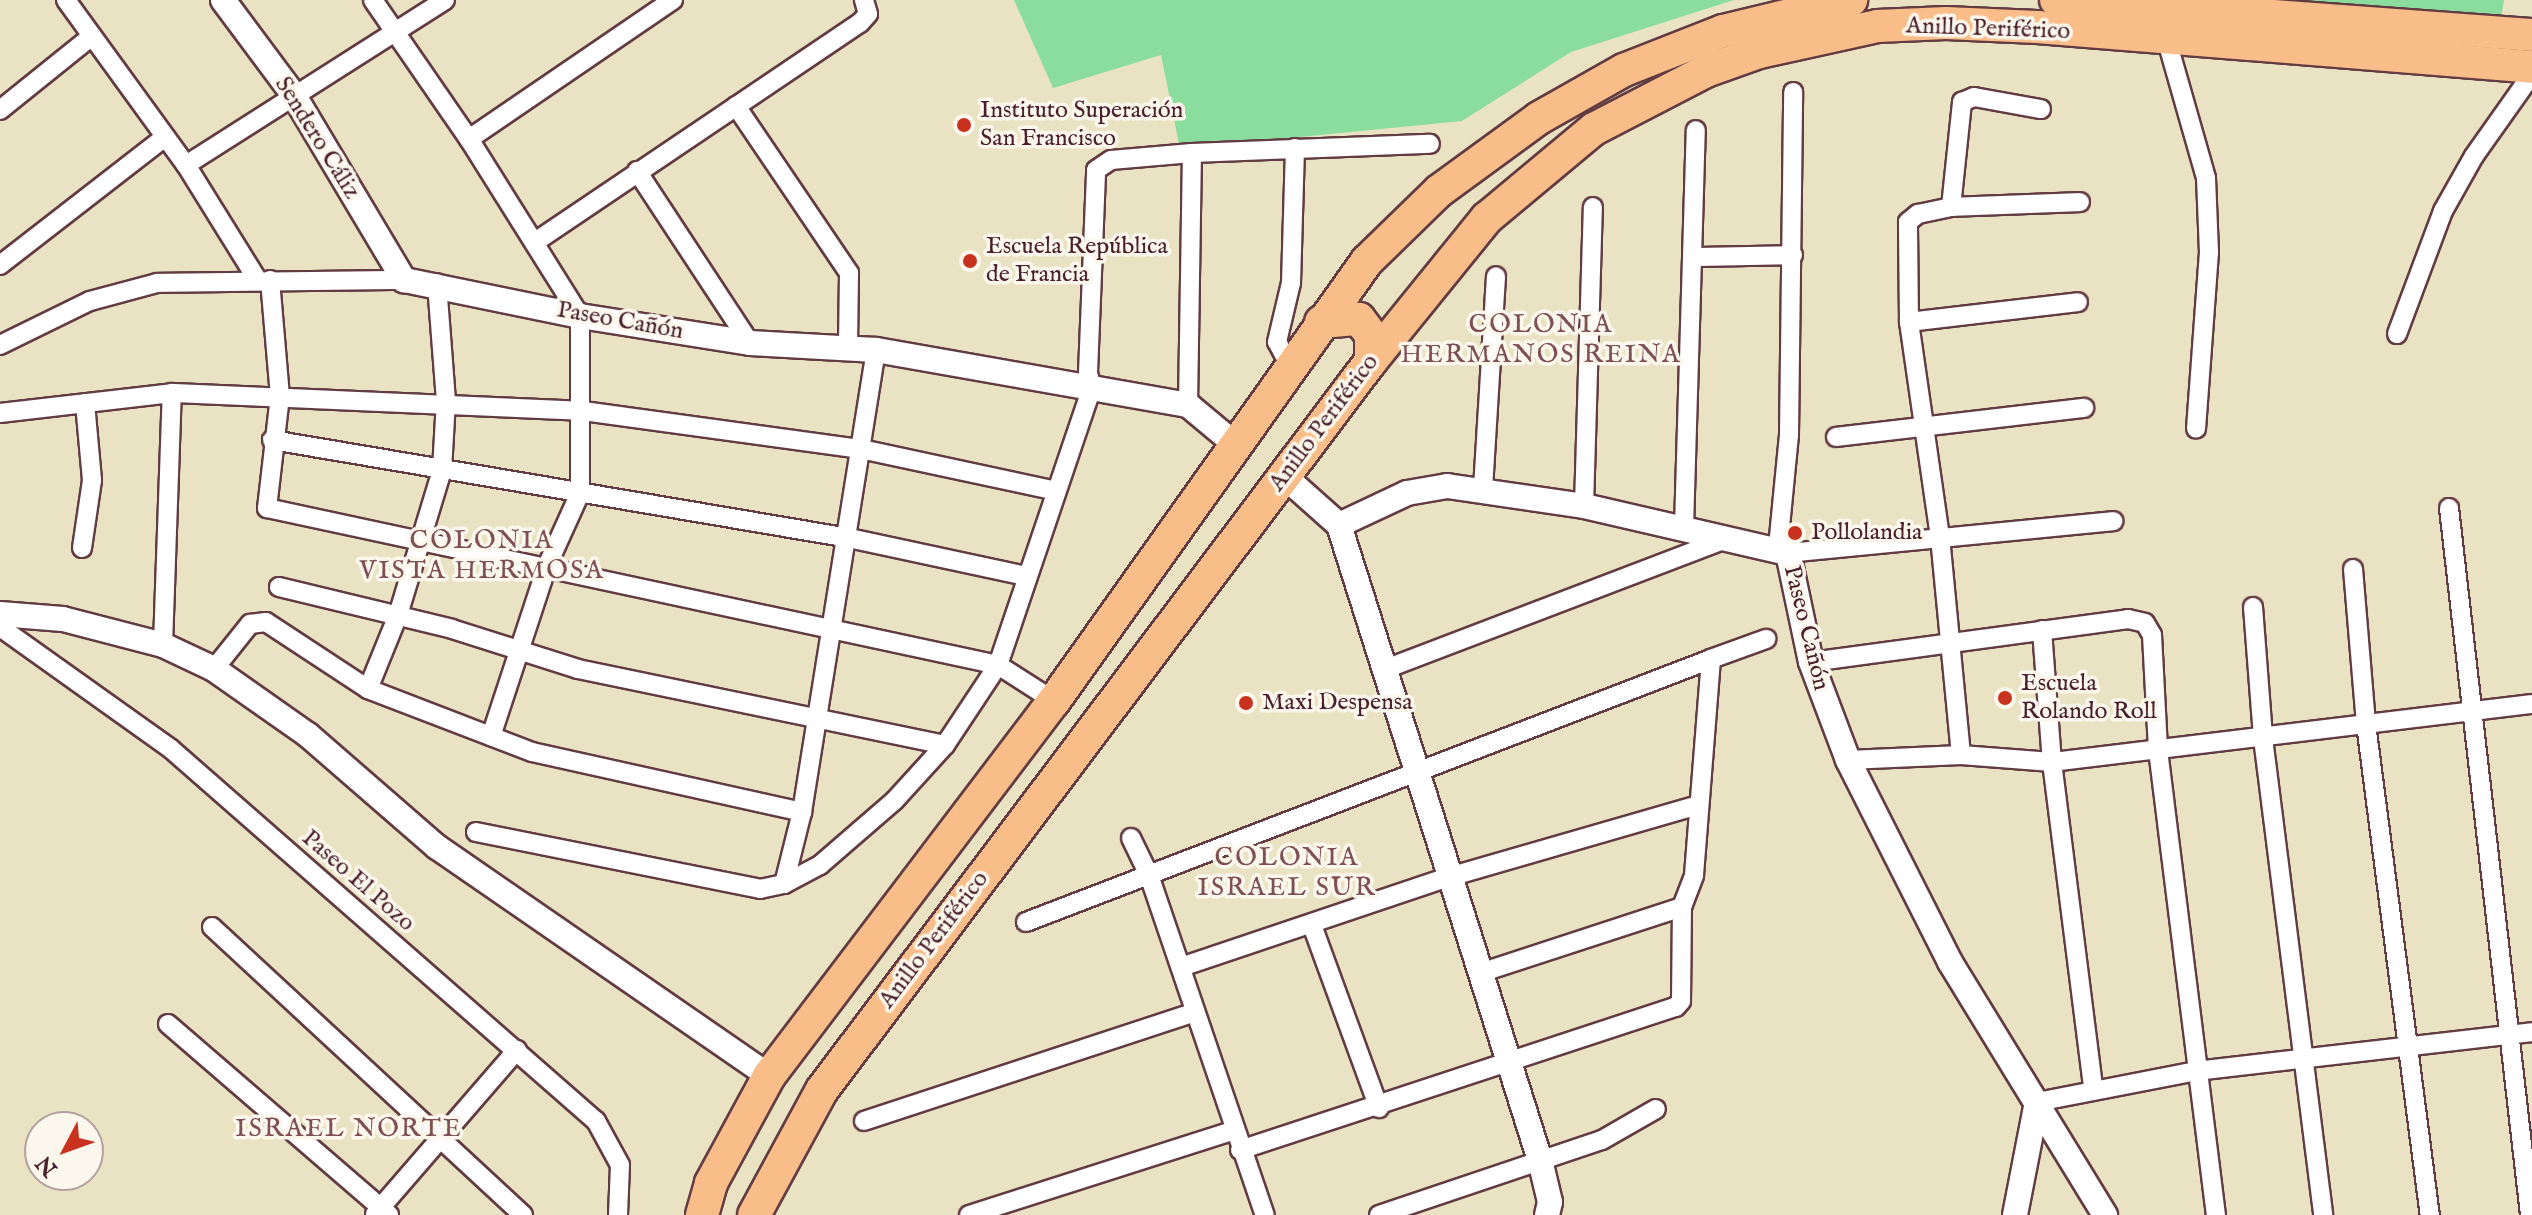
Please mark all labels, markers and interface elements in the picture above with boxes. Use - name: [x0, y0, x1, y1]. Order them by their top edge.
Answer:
- street label: Anillo Periférico: [1905, 12, 2071, 46]
- street label: Sendero Cáliz: [268, 72, 366, 204]
- place label: Instituto Superación San Francisco: [980, 97, 1183, 153]
- marker: Instituto Superación San Francisco: [955, 116, 973, 134]
- place label: Escuela República de Francia: [986, 233, 1168, 289]
- marker: Escuela República de Francia: [961, 252, 979, 270]
- street label: Paseo Cañón: [555, 296, 685, 346]
- district label: COLONIA HERMANOS REINA: [1400, 309, 1682, 370]
- street label: Anillo Periférico: [1263, 349, 1385, 497]
- place label: Pollolandia: [1811, 519, 1922, 547]
- marker: Pollolandia: [1786, 524, 1804, 542]
- district label: COLONIA VISTA HERMOSA: [359, 525, 605, 586]
- street label: Paseo Cañón: [1777, 563, 1835, 693]
- place label: Escuela Rolando Roll: [2021, 670, 2157, 726]
- place label: Maxi Despensa: [1262, 689, 1413, 717]
- marker: Escuela Rolando Roll: [1996, 689, 2014, 707]
- marker: Maxi Despensa: [1237, 694, 1255, 712]
- street label: Paseo El Pozo: [296, 824, 420, 938]
- district label: COLONIA ISRAEL SUR: [1198, 842, 1376, 904]
- street label: Anillo Periférico: [873, 866, 995, 1014]
- north arrow: [24, 1111, 104, 1191]
- district label: ISRAEL NORTE: [235, 1113, 463, 1145]
- text: N: [31, 1149, 64, 1182]

